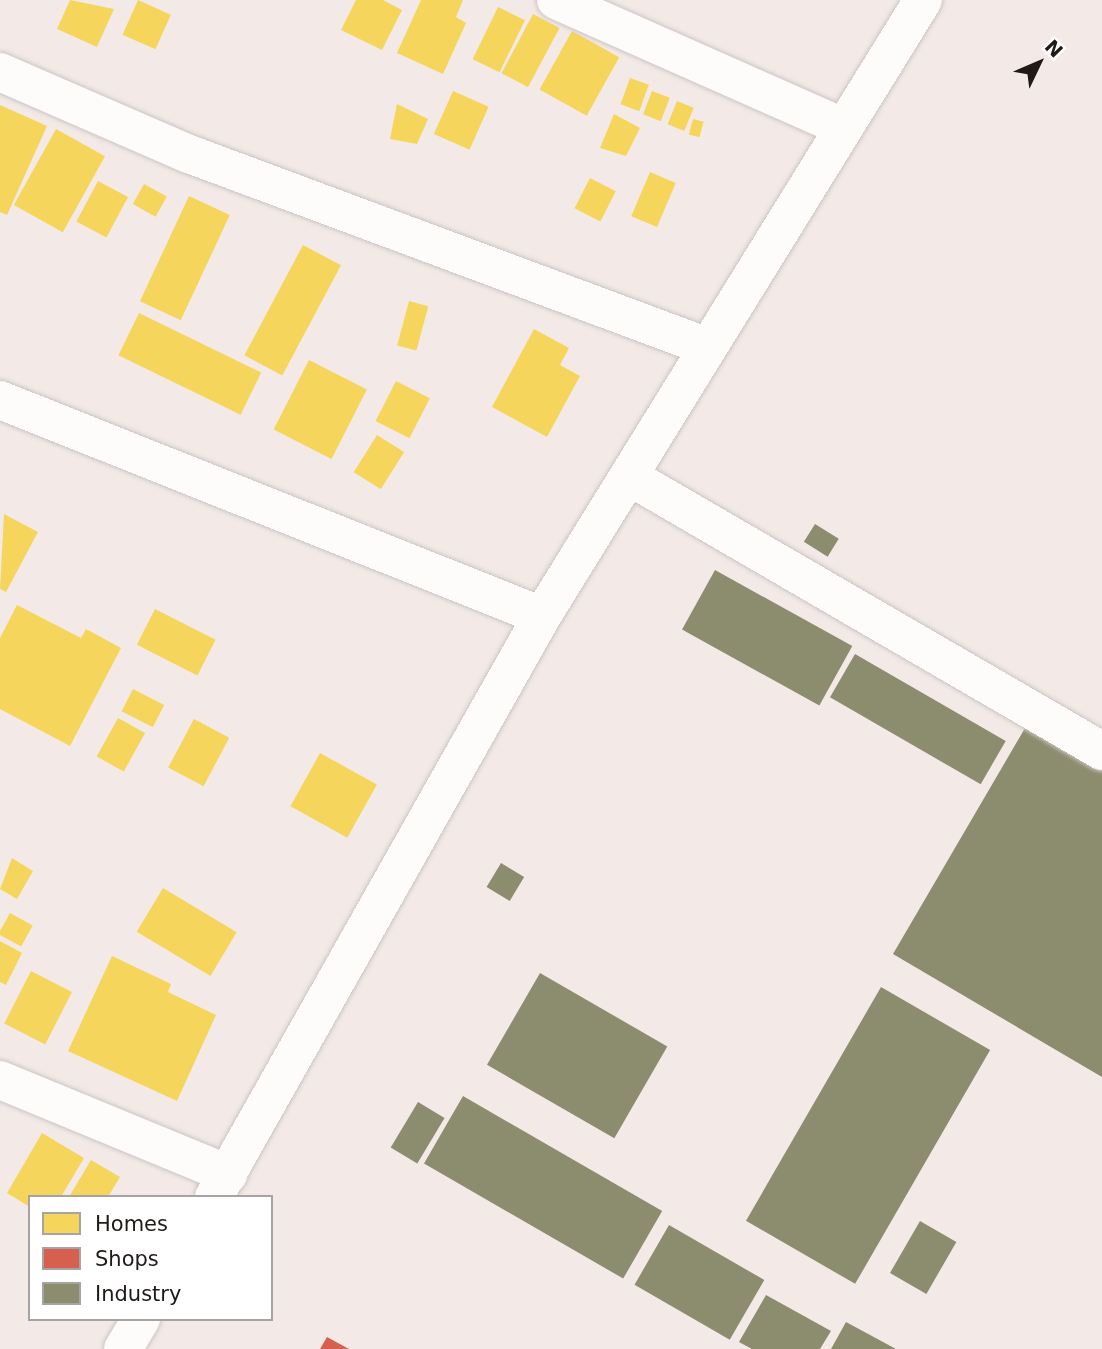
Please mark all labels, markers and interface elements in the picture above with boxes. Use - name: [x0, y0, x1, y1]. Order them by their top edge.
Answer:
- north arrow: [1004, 28, 1074, 98]
- text: N: [1041, 35, 1068, 62]
- legend: [28, 1195, 273, 1321]
- text: Homes: [95, 1212, 168, 1236]
- text: Shops: [95, 1247, 159, 1271]
- text: Industry: [95, 1282, 181, 1306]

